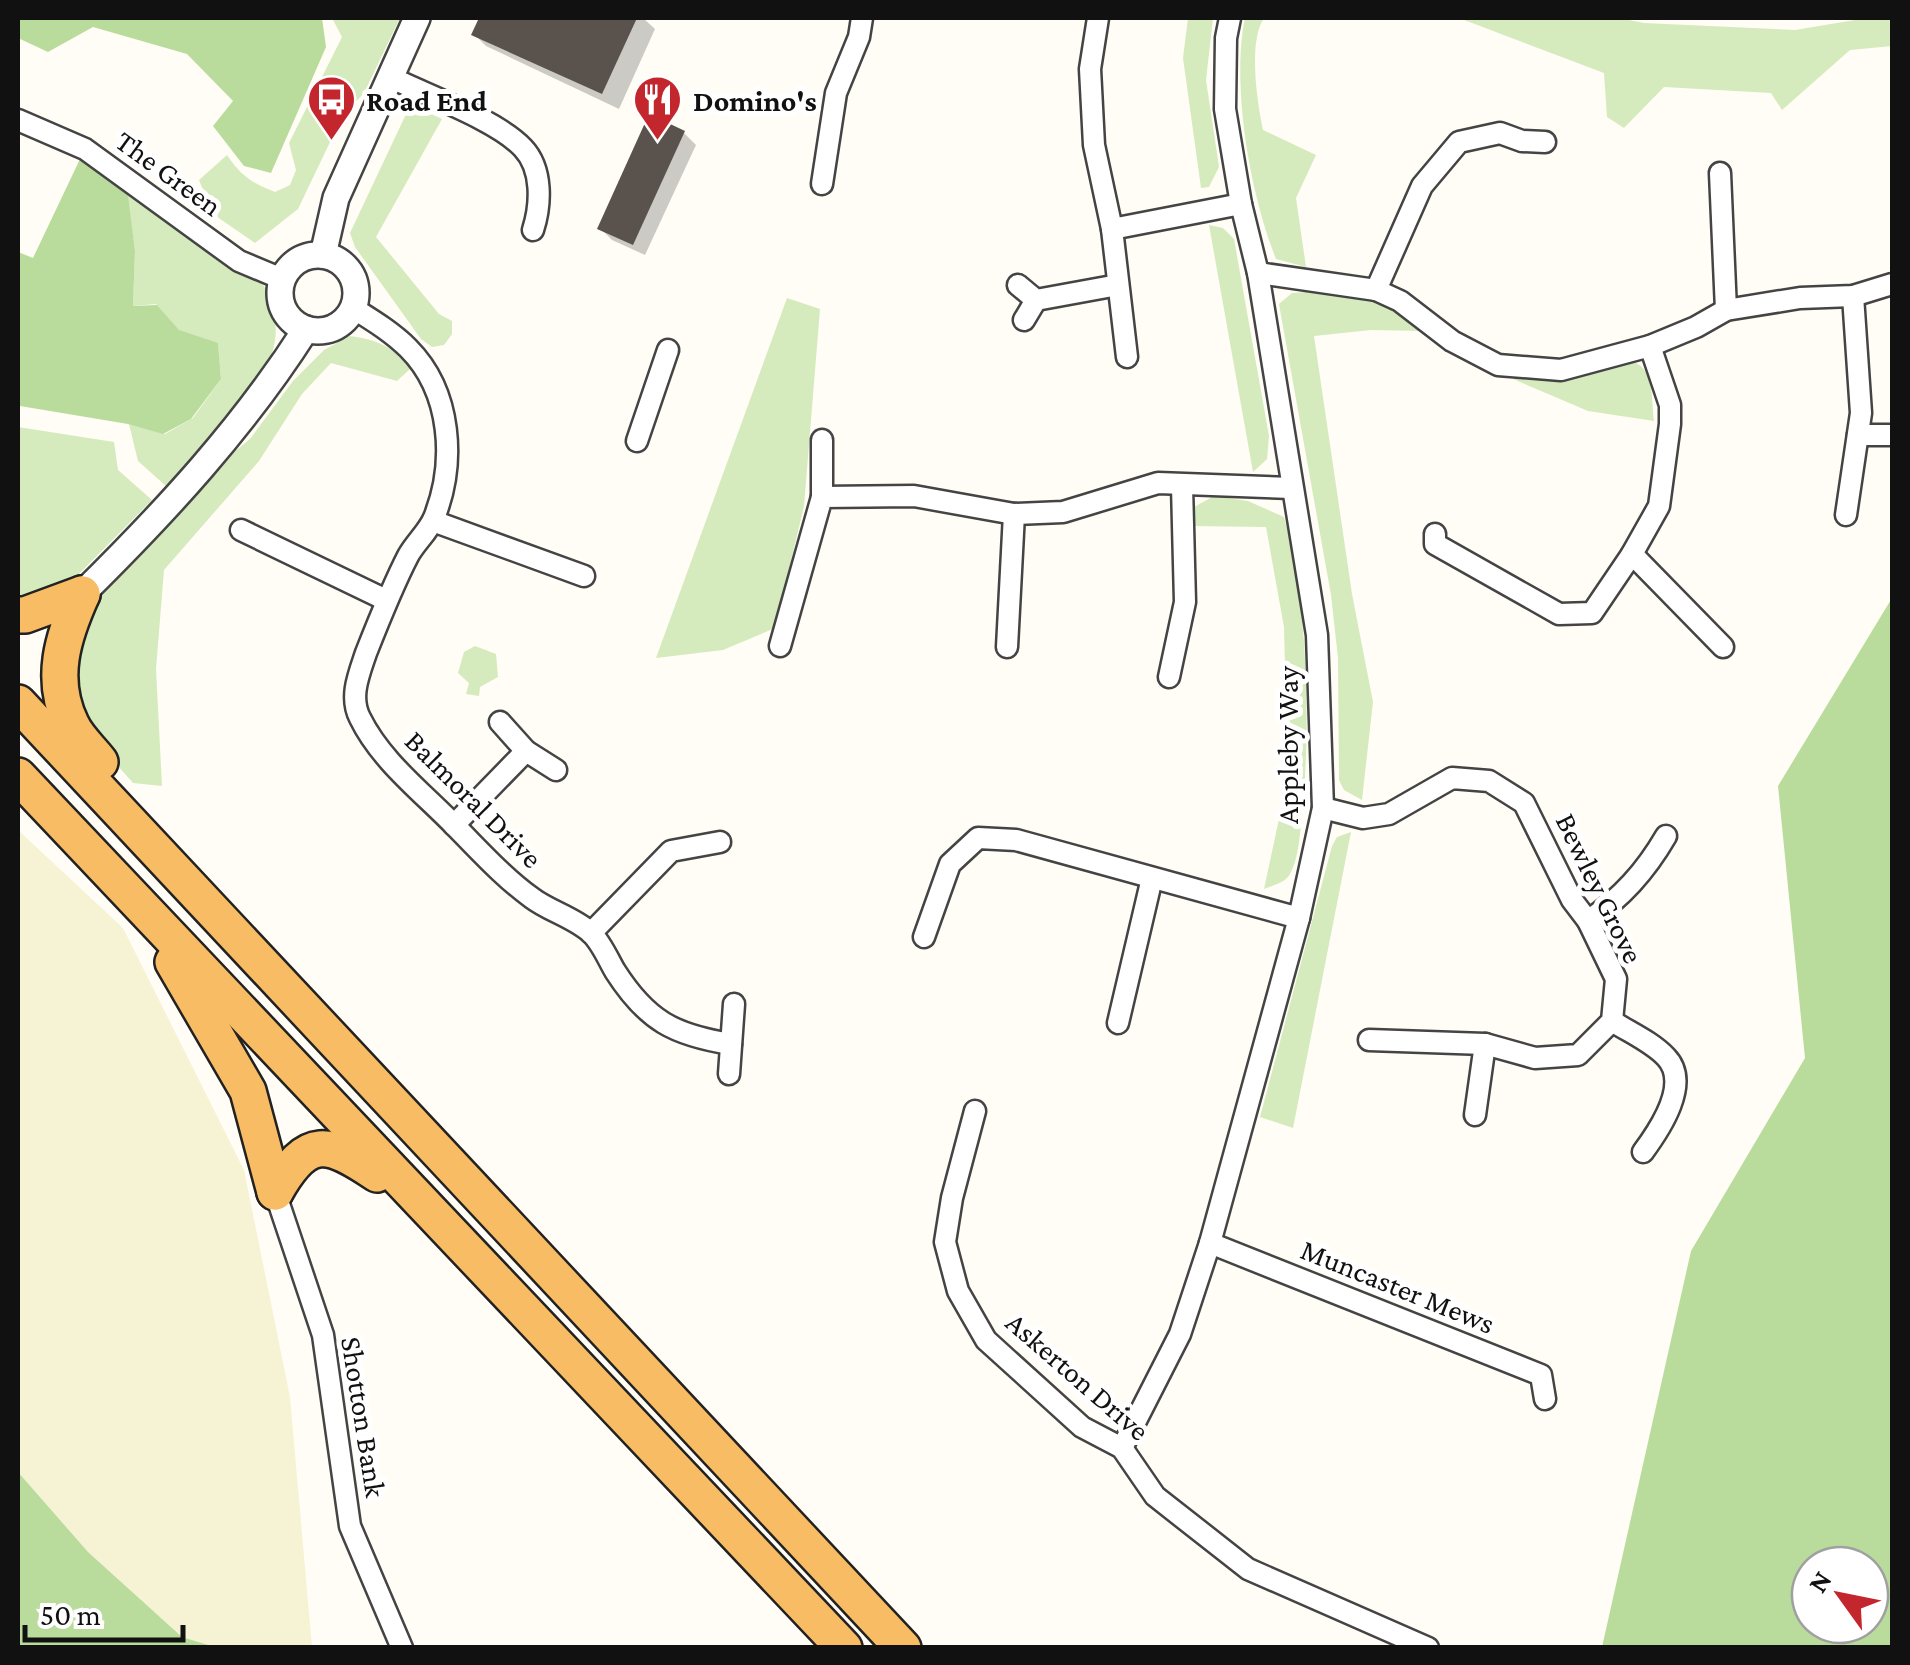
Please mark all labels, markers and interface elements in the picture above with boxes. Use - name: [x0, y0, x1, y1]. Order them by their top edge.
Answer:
- bus stop icon: Road End: [305, 74, 357, 142]
- restaurant icon: Domino's: [632, 74, 684, 142]
- place label: Road End: [366, 84, 487, 117]
- place label: Domino's: [693, 84, 817, 117]
- street label: The Green: [110, 124, 228, 222]
- street label: Appleby Way: [1271, 666, 1305, 824]
- street label: Balmoral Drive: [399, 724, 549, 874]
- street label: Bewley Grove: [1549, 808, 1650, 969]
- street label: Muncaster Mews: [1296, 1232, 1500, 1340]
- street label: Askerton Drive: [1000, 1305, 1156, 1447]
- street label: Shotton Bank: [335, 1334, 393, 1500]
- north arrow: [1790, 1545, 1890, 1645]
- text: N: [1801, 1565, 1838, 1598]
- scale bar: [25, 1580, 182, 1642]
- text: 50 m: [40, 1598, 101, 1631]

